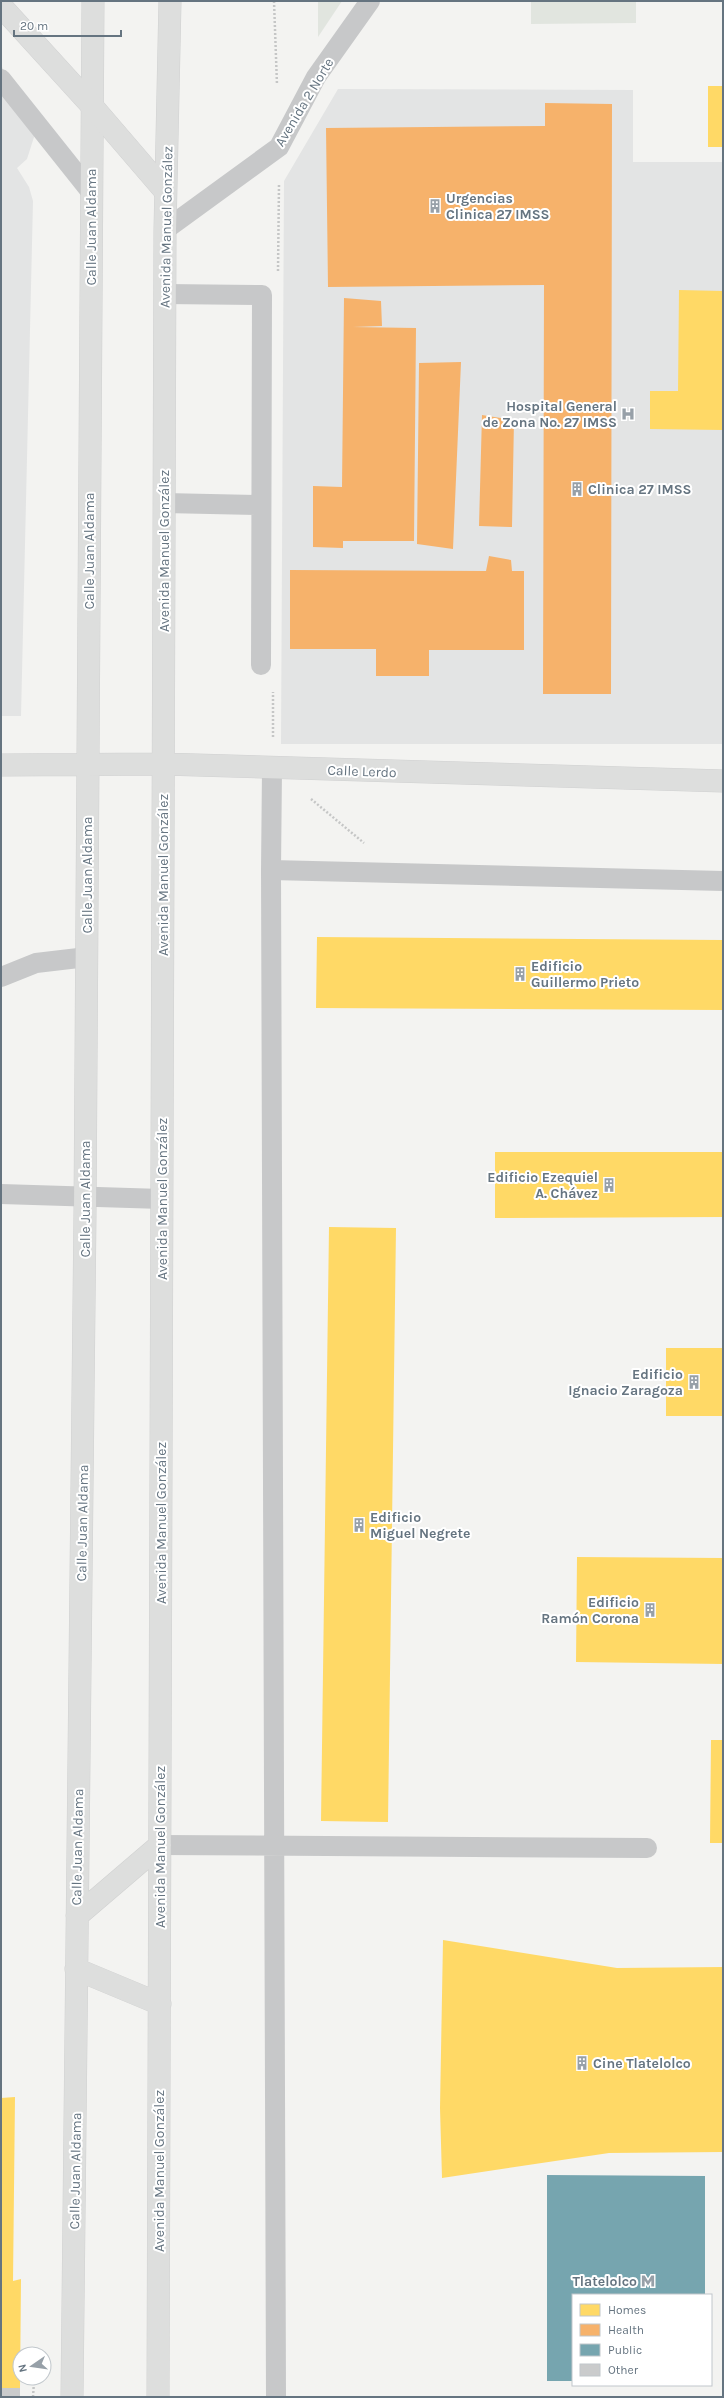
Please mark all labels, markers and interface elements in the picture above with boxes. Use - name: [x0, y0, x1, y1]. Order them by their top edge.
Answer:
- scale bar: [14, 12, 121, 38]
- text: 20 m: [20, 19, 48, 33]
- street label: Avenida 2 Norte: [271, 55, 337, 150]
- street label: Avenida Manuel González: [157, 146, 176, 308]
- street label: Calle Juan Aldama: [83, 168, 100, 286]
- place label: Urgencias Clinica 27 IMSS: [446, 190, 550, 223]
- building icon: Urgencias Clinica 27 IMSS: [427, 198, 443, 214]
- place label: Hospital General de Zona No. 27 IMSS: [482, 398, 617, 431]
- hospital icon: Hospital General de Zona No. 27 IMSS: [620, 406, 636, 422]
- street label: Avenida Manuel González: [156, 470, 173, 632]
- building icon: Clinica 27 IMSS: [569, 481, 585, 497]
- place label: Clinica 27 IMSS: [588, 481, 692, 498]
- street label: Calle Juan Aldama: [81, 492, 98, 610]
- street label: Calle Lerdo: [327, 762, 397, 781]
- street label: Avenida Manuel González: [155, 794, 172, 956]
- street label: Calle Juan Aldama: [79, 816, 96, 934]
- place label: Edificio Guillermo Prieto: [531, 958, 639, 991]
- building icon: Edificio Guillermo Prieto: [512, 966, 528, 982]
- street label: Avenida Manuel González: [154, 1118, 171, 1280]
- street label: Calle Juan Aldama: [77, 1140, 94, 1258]
- place label: Edificio Ezequiel A. Chávez: [487, 1169, 598, 1202]
- building icon: Edificio Ezequiel A. Chávez: [601, 1177, 617, 1193]
- place label: Edificio Ignacio Zaragoza: [568, 1366, 683, 1399]
- building icon: Edificio Ignacio Zaragoza: [686, 1374, 702, 1390]
- street label: Avenida Manuel González: [153, 1442, 170, 1604]
- street label: Calle Juan Aldama: [73, 1464, 92, 1582]
- place label: Edificio Miguel Negrete: [370, 1509, 470, 1542]
- building icon: Edificio Miguel Negrete: [351, 1517, 367, 1533]
- place label: Edificio Ramón Corona: [541, 1594, 639, 1627]
- building icon: Edificio Ramón Corona: [642, 1602, 658, 1618]
- street label: Avenida Manuel González: [152, 1766, 169, 1928]
- street label: Calle Juan Aldama: [68, 1788, 87, 1906]
- building icon: Cine Tlatelolco: [574, 2055, 590, 2071]
- place label: Cine Tlatelolco: [593, 2055, 691, 2072]
- street label: Avenida Manuel González: [151, 2090, 168, 2252]
- street label: Calle Juan Aldama: [66, 2112, 85, 2230]
- place label: Tlatelolco: [572, 2273, 637, 2290]
- metro station icon: Tlatelolco: [640, 2273, 656, 2289]
- legend: [572, 2294, 712, 2386]
- text: Homes: [608, 2303, 646, 2317]
- text: Health: [608, 2323, 644, 2337]
- text: Public: [608, 2343, 642, 2357]
- north arrow: [12, 2346, 52, 2386]
- text: N: [16, 2363, 30, 2373]
- text: Other: [608, 2363, 639, 2377]

